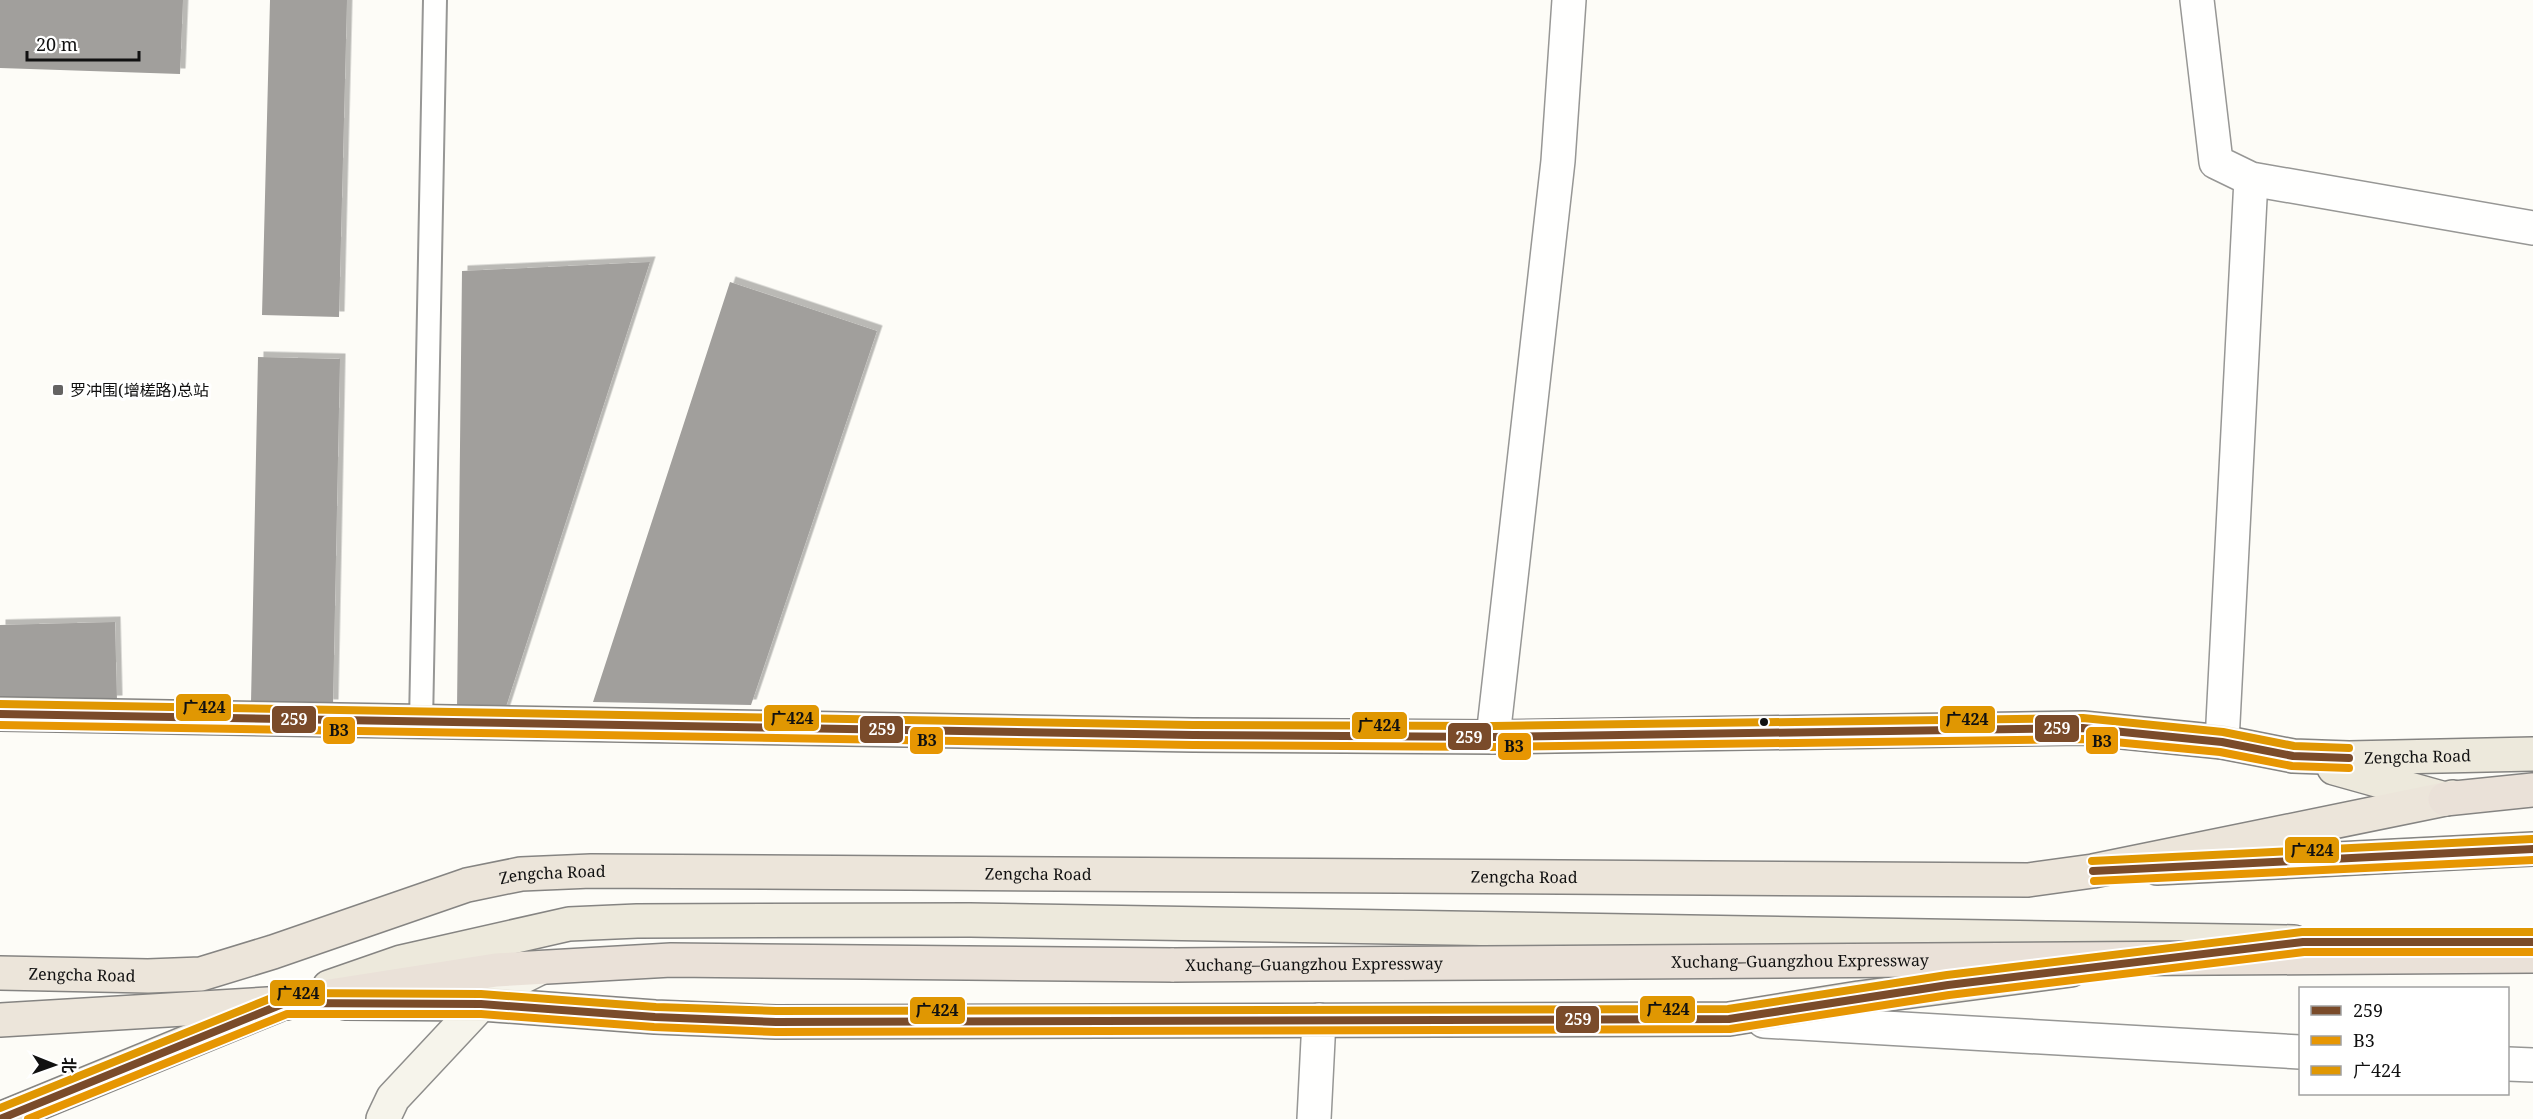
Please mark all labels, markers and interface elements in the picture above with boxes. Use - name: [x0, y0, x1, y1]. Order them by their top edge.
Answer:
- scale bar: [27, 24, 140, 62]
- text: 20 m: [36, 32, 78, 56]
- place label: 罗冲围(增槎路)总站: [70, 379, 209, 401]
- marker: 罗冲围(增槎路)总站: [51, 383, 65, 397]
- line badge: 广424: [175, 693, 232, 722]
- text: 广424: [182, 696, 226, 718]
- line badge: 广424: [763, 704, 820, 732]
- line badge: 259: [271, 705, 317, 734]
- line badge: 广424: [1939, 705, 1996, 734]
- text: 广424: [770, 707, 814, 729]
- text: 259: [280, 708, 308, 730]
- text: 广424: [1945, 708, 1989, 730]
- line badge: 广424: [1351, 711, 1408, 740]
- text: 广424: [1357, 714, 1401, 736]
- line badge: 259: [2034, 714, 2080, 743]
- line badge: 259: [859, 715, 904, 744]
- line badge: B3: [322, 716, 356, 745]
- unlabelled marker: [1758, 716, 1770, 728]
- text: 259: [2043, 717, 2071, 739]
- text: 259: [868, 718, 896, 740]
- text: B3: [329, 719, 349, 741]
- line badge: 259: [1447, 722, 1492, 751]
- line badge: B3: [909, 726, 944, 755]
- text: 259: [1455, 726, 1483, 748]
- line badge: B3: [2085, 726, 2119, 755]
- text: B3: [917, 729, 937, 751]
- text: B3: [2092, 730, 2112, 752]
- line badge: B3: [1497, 732, 1532, 761]
- text: B3: [1504, 735, 1524, 757]
- street label: Zengcha Road: [2364, 744, 2471, 769]
- line badge: 广424: [2284, 836, 2340, 864]
- text: 广424: [2290, 839, 2334, 861]
- street label: Zengcha Road: [497, 860, 606, 889]
- street label: Zengcha Road: [985, 862, 1092, 885]
- street label: Zengcha Road: [1471, 866, 1578, 888]
- street label: Xuchang–Guangzhou Expressway: [1671, 949, 1930, 973]
- street label: Xuchang–Guangzhou Expressway: [1185, 952, 1444, 976]
- street label: Zengcha Road: [28, 963, 136, 987]
- line badge: 广424: [269, 979, 326, 1007]
- text: 广424: [276, 982, 320, 1004]
- legend: [2299, 987, 2509, 1095]
- line badge: 广424: [1639, 995, 1696, 1024]
- line badge: 广424: [909, 996, 966, 1025]
- text: 广424: [1646, 998, 1690, 1020]
- text: 259: [2353, 998, 2383, 1022]
- text: 广424: [915, 999, 959, 1021]
- line badge: 259: [1555, 1005, 1600, 1034]
- text: 259: [1564, 1008, 1592, 1030]
- text: B3: [2353, 1028, 2375, 1052]
- north arrow: [24, 1035, 84, 1095]
- text: 北: [58, 1057, 80, 1073]
- text: 广424: [2353, 1058, 2401, 1082]

